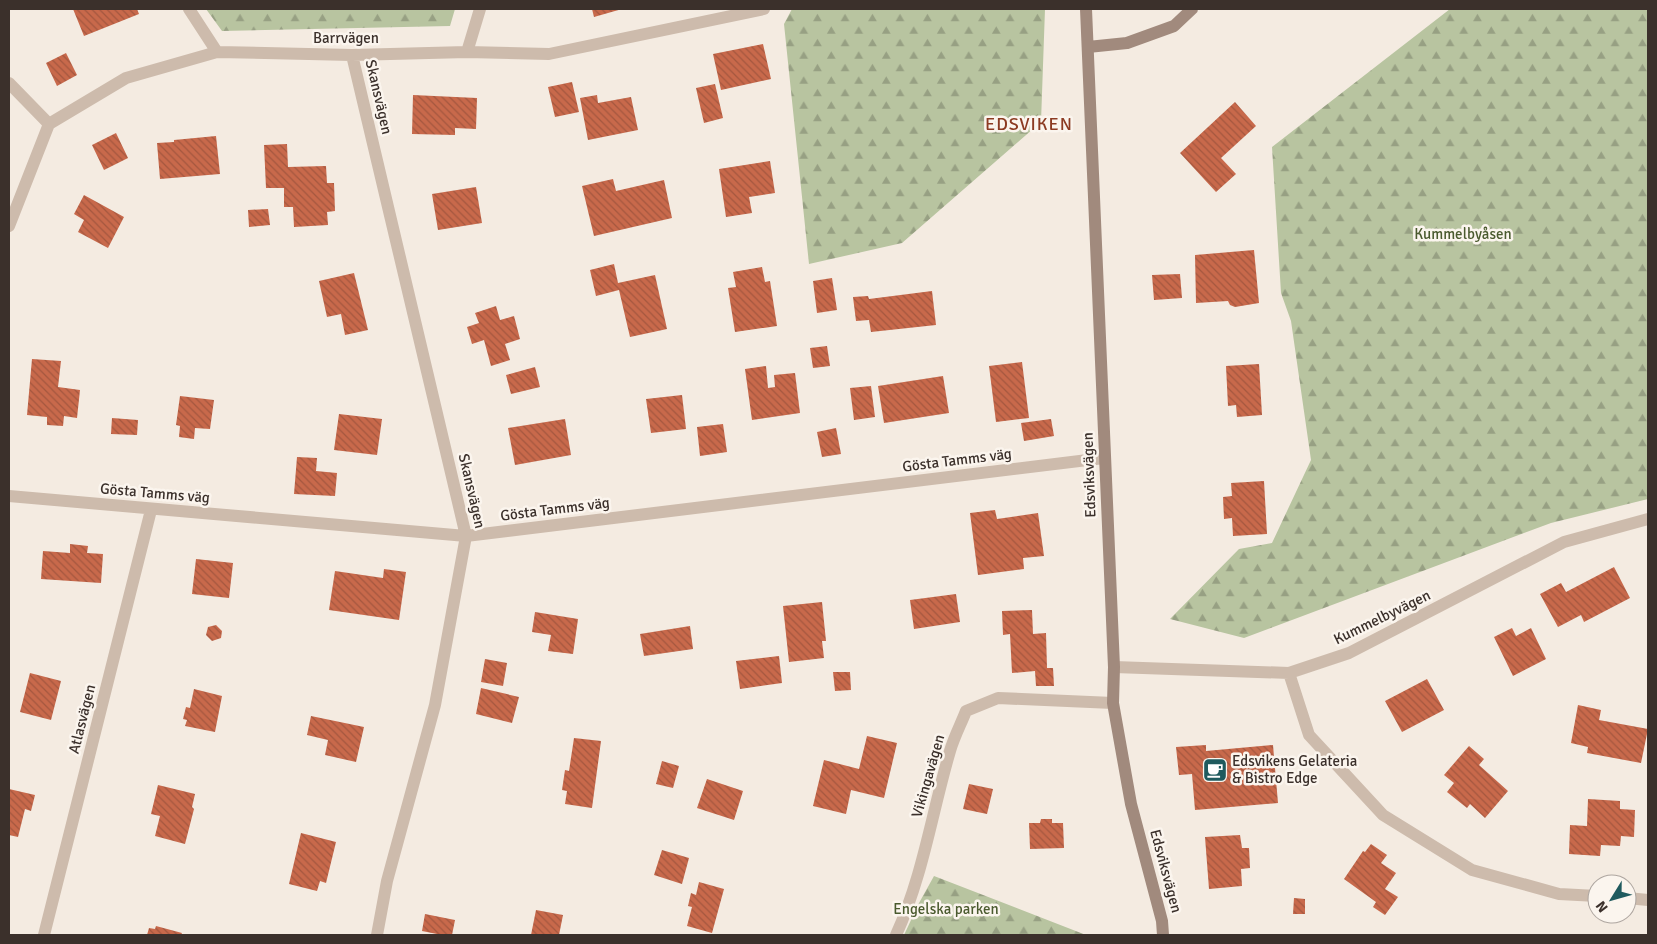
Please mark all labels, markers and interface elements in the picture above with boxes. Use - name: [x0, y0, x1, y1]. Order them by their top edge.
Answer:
- street label: Barrvägen: [313, 29, 379, 47]
- street label: Skansvägen: [362, 58, 396, 136]
- district label: EDSVIKEN: [985, 113, 1073, 135]
- park label: Kummelbyåsen: [1414, 225, 1512, 243]
- street label: Edsviksvägen: [1079, 432, 1099, 518]
- street label: Gösta Tamms väg: [901, 444, 1013, 476]
- street label: Skansvägen: [455, 452, 489, 530]
- street label: Gösta Tamms väg: [99, 479, 211, 507]
- street label: Gösta Tamms väg: [499, 493, 611, 525]
- street label: Kummelbyvägen: [1331, 586, 1433, 648]
- street label: Atlasvägen: [65, 683, 99, 755]
- street label: Vikingavägen: [908, 732, 948, 820]
- place label: Edsvikens Gelateria & Bistro Edge: [1232, 752, 1357, 787]
- cafe icon: Edsvikens Gelateria & Bistro Edge: [1202, 757, 1228, 783]
- street label: Edsviksvägen: [1146, 827, 1186, 915]
- north arrow: [1587, 874, 1637, 924]
- text: N: [1592, 898, 1612, 916]
- park label: Engelska parken: [893, 900, 999, 918]

